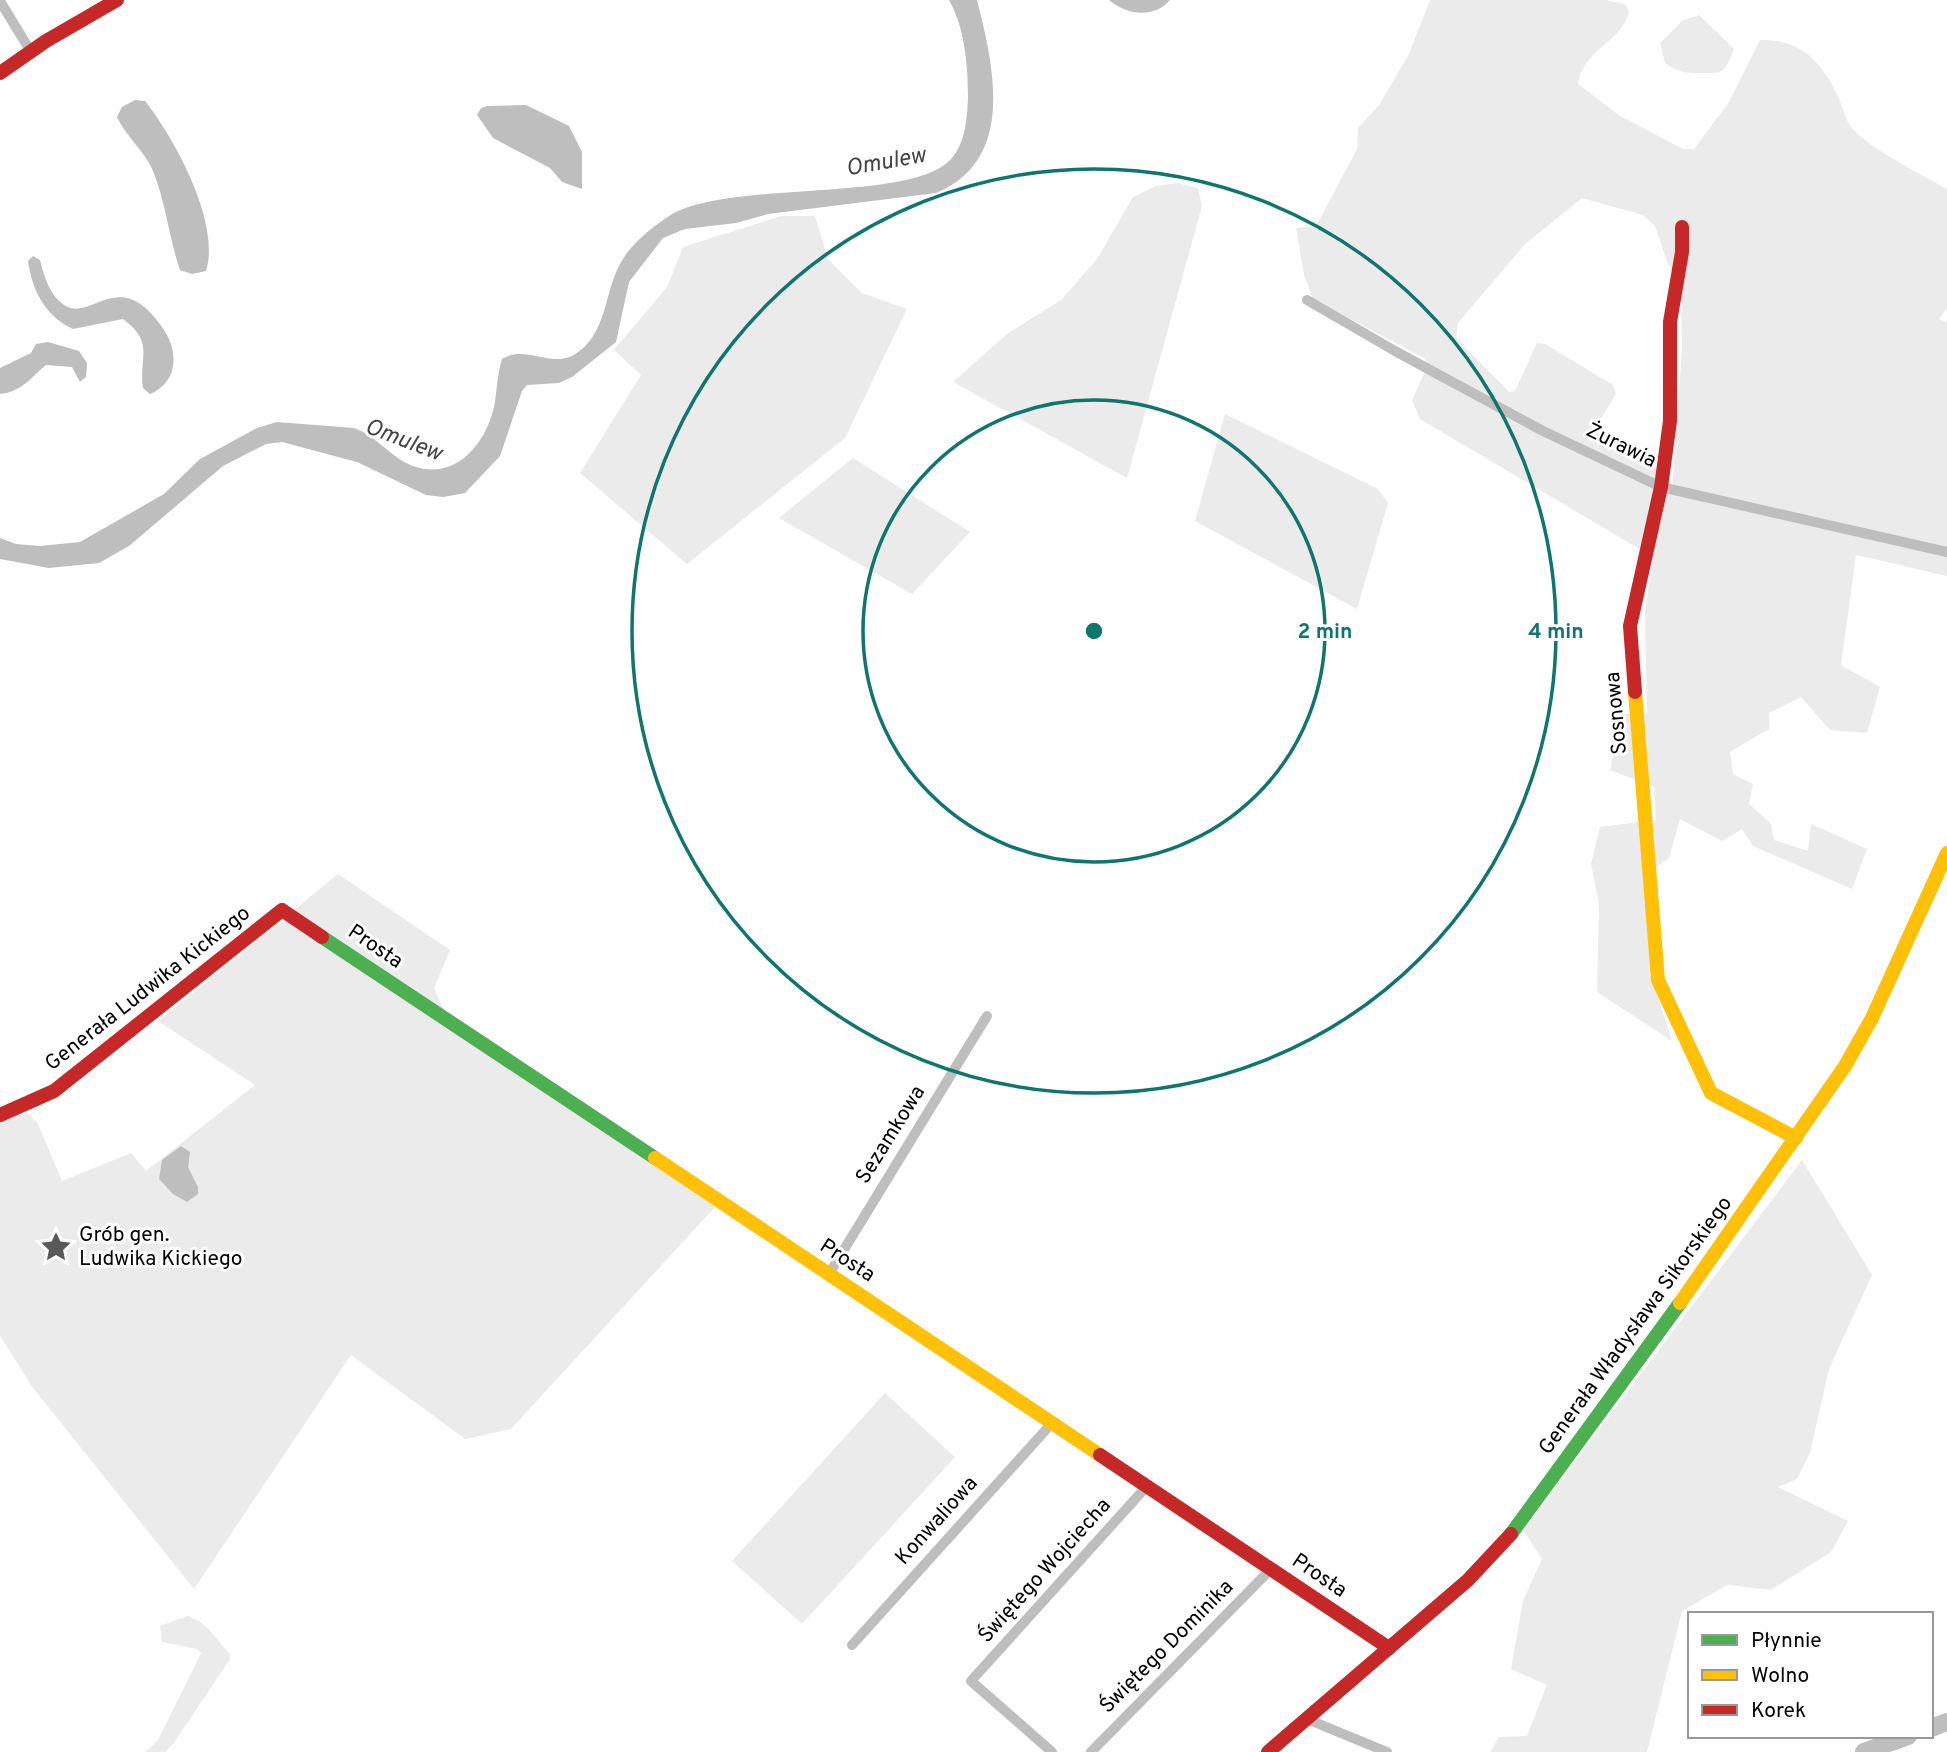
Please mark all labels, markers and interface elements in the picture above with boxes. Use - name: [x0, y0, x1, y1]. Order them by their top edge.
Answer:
- water label: Omulew: [844, 141, 930, 184]
- water label: Omulew: [360, 413, 448, 470]
- street label: Żurawia: [1581, 417, 1661, 475]
- centre of rings: [1082, 619, 1106, 643]
- text: 2 min: [1298, 619, 1352, 646]
- text: 4 min: [1528, 619, 1584, 646]
- street label: Sosnowa: [1600, 670, 1634, 756]
- street label: Generała Ludwika Kickiego: [40, 900, 256, 1078]
- street label: Prosta: [342, 919, 408, 975]
- street label: Sezamkowa: [850, 1081, 932, 1189]
- street label: Generała Władysława Sikorskiego: [1533, 1191, 1739, 1461]
- place label: Grób gen. Ludwika Kickiego: [79, 1222, 243, 1273]
- place icon: Grób gen. Ludwika Kickiego: [39, 1230, 73, 1264]
- street label: Prosta: [814, 1233, 880, 1289]
- street label: Konwaliowa: [890, 1471, 984, 1571]
- street label: Świętego Wojciecha: [972, 1492, 1117, 1649]
- street label: Prosta: [1286, 1548, 1352, 1604]
- street label: Świętego Dominika: [1094, 1574, 1240, 1720]
- legend: [1688, 1612, 1933, 1738]
- text: Płynnie: [1751, 1628, 1822, 1655]
- text: Wolno: [1751, 1663, 1809, 1690]
- text: Korek: [1751, 1698, 1806, 1725]

